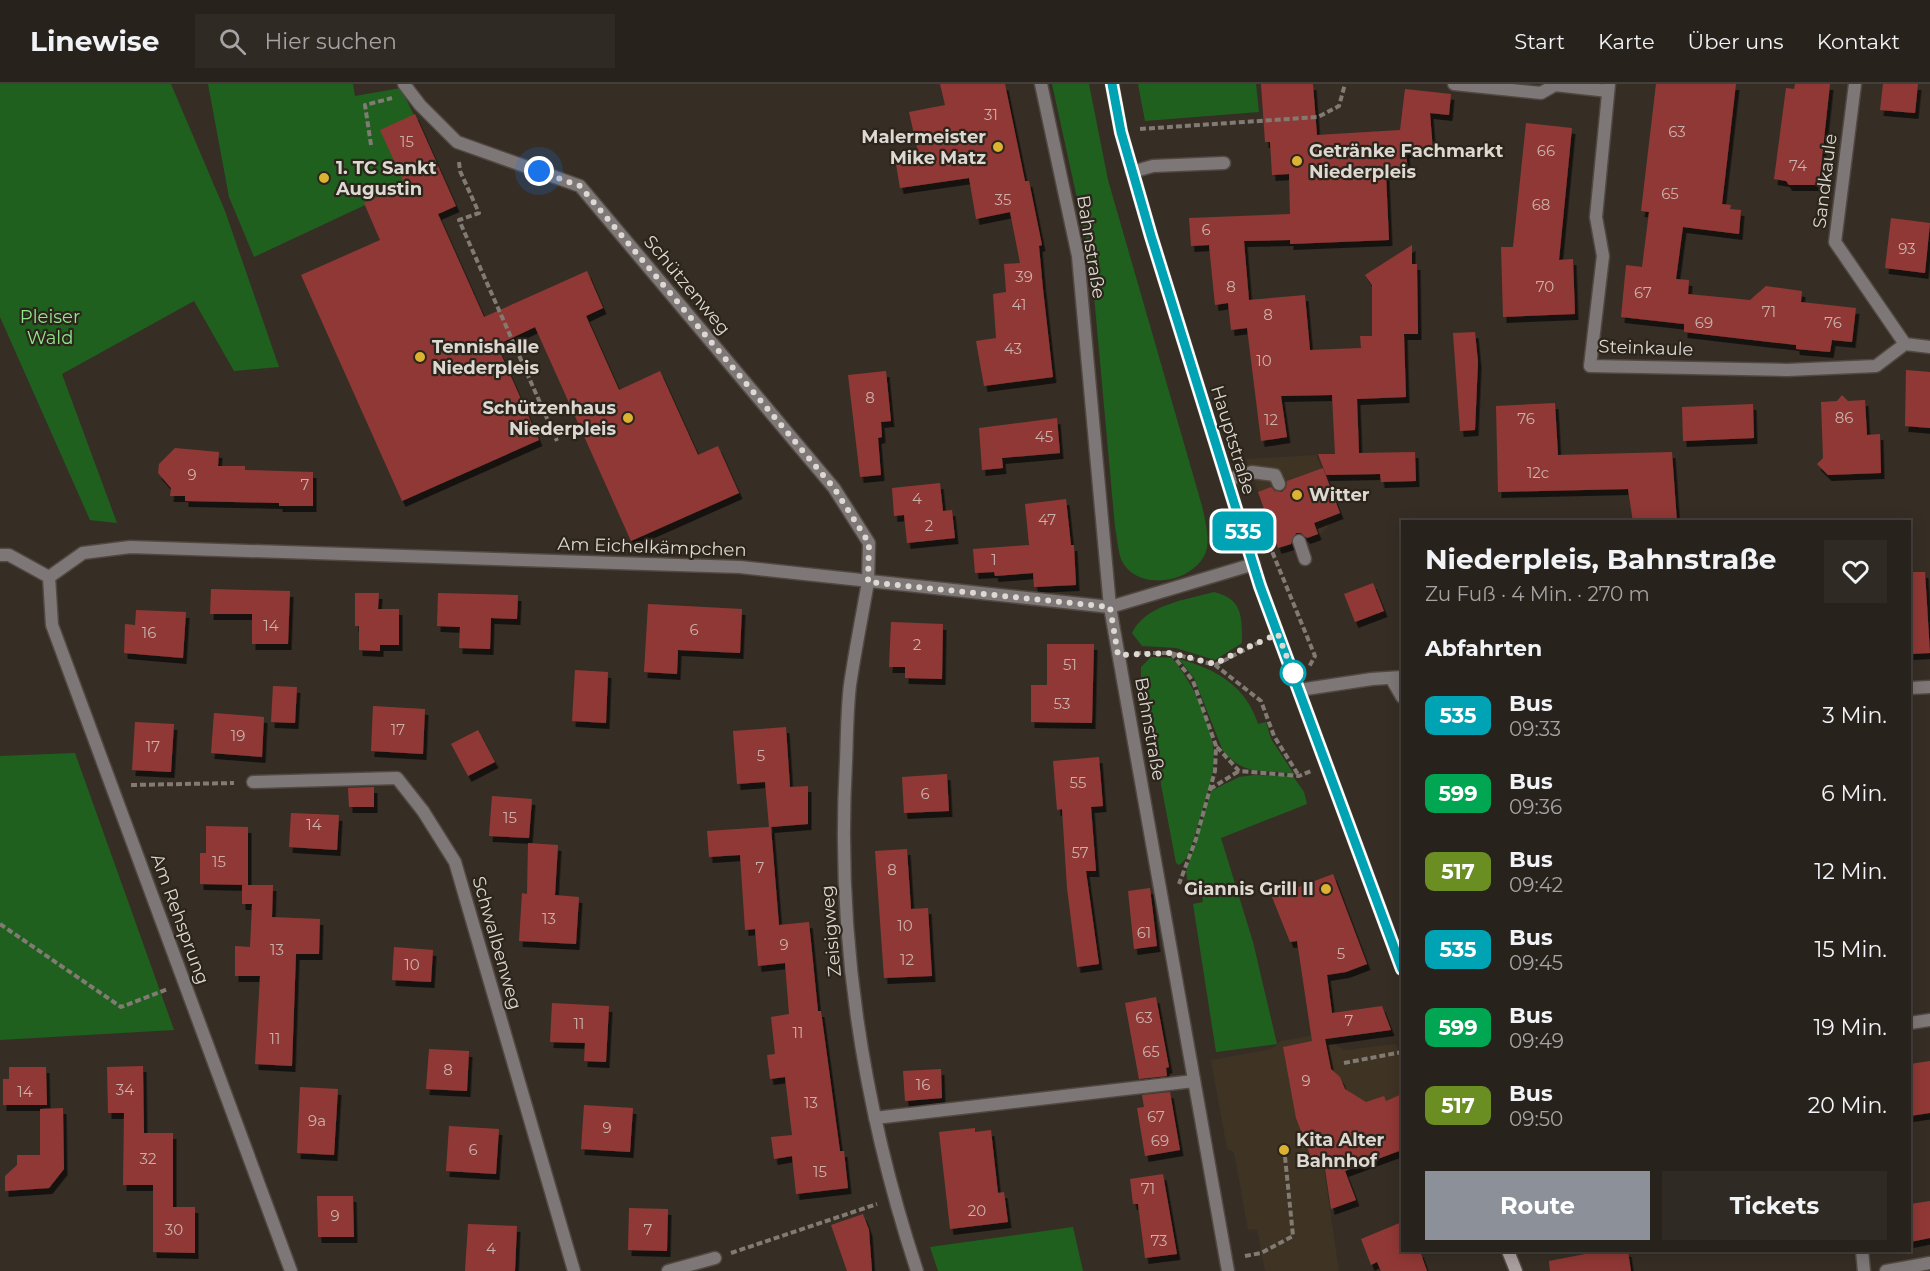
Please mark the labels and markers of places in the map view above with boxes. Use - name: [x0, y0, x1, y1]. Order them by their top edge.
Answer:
- place label: Malermeister Mike Matz: [861, 126, 986, 169]
- marker: Malermeister Mike Matz: [991, 140, 1005, 154]
- place label: Getränke Fachmarkt Niederpleis: [1309, 140, 1503, 183]
- marker: Getränke Fachmarkt Niederpleis: [1290, 154, 1304, 168]
- place label: 1. TC Sankt Augustin: [335, 157, 437, 200]
- marker: 1. TC Sankt Augustin: [317, 171, 331, 185]
- place label: Tennishalle Niederpleis: [432, 336, 539, 379]
- marker: Tennishalle Niederpleis: [413, 350, 427, 364]
- place label: Schützenhaus Niederpleis: [482, 397, 616, 440]
- marker: Schützenhaus Niederpleis: [621, 411, 635, 425]
- place label: Witter: [1309, 484, 1370, 506]
- marker: Witter: [1290, 488, 1304, 502]
- unlabelled marker: [1280, 660, 1306, 686]
- place label: Giannis Grill II: [1184, 878, 1314, 900]
- marker: Giannis Grill II: [1319, 882, 1333, 896]
- place label: Kita Alter Bahnhof: [1296, 1129, 1385, 1172]
- marker: Kita Alter Bahnhof: [1277, 1143, 1291, 1157]

